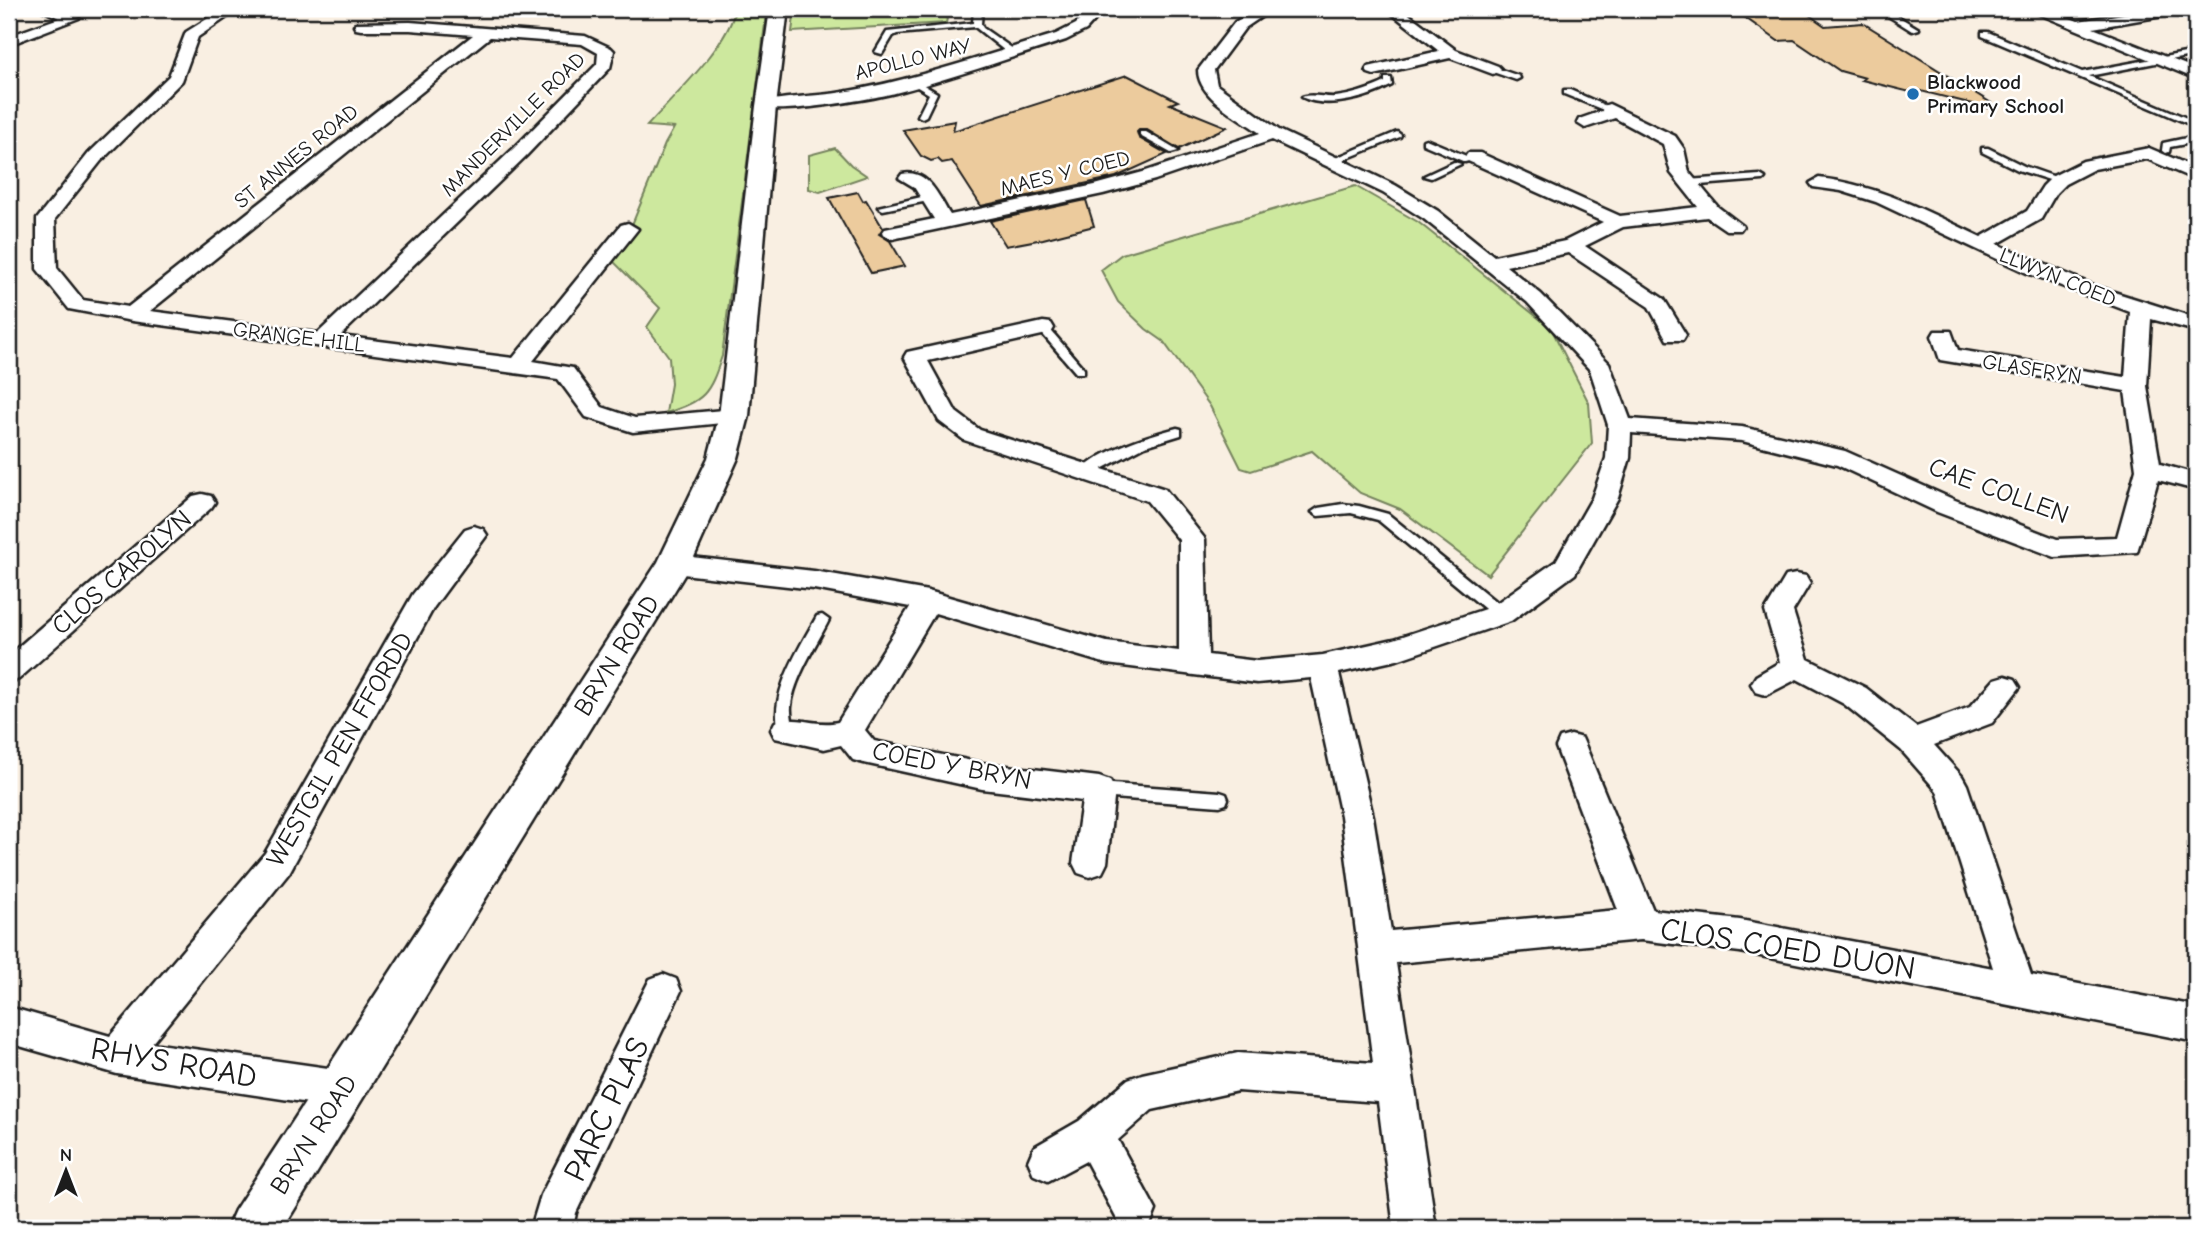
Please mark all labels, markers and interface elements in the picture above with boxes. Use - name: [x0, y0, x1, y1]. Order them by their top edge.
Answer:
- street label: APOLLO WAY: [852, 33, 974, 85]
- street label: MANDERVILLE ROAD: [436, 47, 590, 201]
- place label: Blackwood Primary School: [1927, 70, 2064, 118]
- marker: Blackwood Primary School: [1905, 86, 1921, 102]
- street label: ST ANNES ROAD: [229, 99, 363, 213]
- street label: MAES Y COED: [998, 145, 1132, 201]
- street label: LLWYN COED: [1996, 243, 2120, 311]
- street label: GRANGE HILL: [232, 317, 367, 357]
- street label: GLASFRYN: [1981, 349, 2083, 389]
- street label: CAE COLLEN: [1925, 452, 2073, 530]
- street label: CLOS CAROLYN: [46, 504, 197, 641]
- street label: BRYN ROAD: [568, 590, 666, 721]
- street label: WESTGIL PEN FFORDD: [261, 627, 419, 872]
- street label: COED Y BRYN: [870, 736, 1034, 796]
- street label: CLOS COED DUON: [1658, 910, 1918, 987]
- street label: RHYS ROAD: [88, 1030, 260, 1095]
- street label: PARC PLAS: [556, 1032, 657, 1187]
- street label: BRYN ROAD: [264, 1069, 364, 1200]
- north arrow: [32, 1136, 102, 1206]
- text: N: [60, 1144, 72, 1166]

